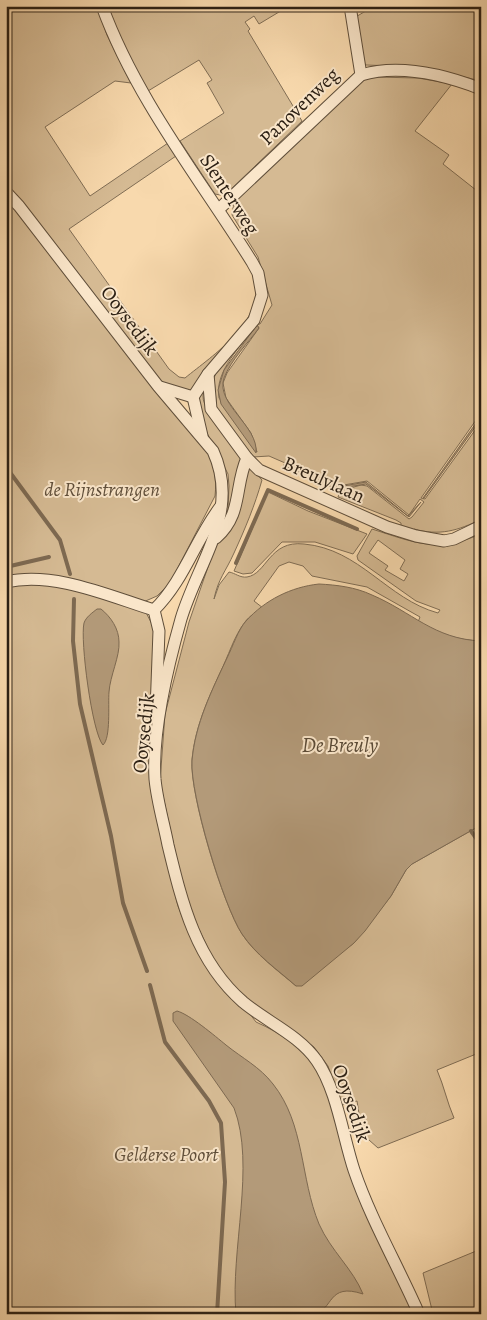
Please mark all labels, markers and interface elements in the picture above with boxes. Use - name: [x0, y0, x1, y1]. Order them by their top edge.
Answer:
- street label: Panovenweg: [254, 61, 345, 151]
- street label: Slenterweg: [193, 149, 266, 240]
- street label: Ooysedijk: [95, 280, 165, 361]
- street label: Breulylaan: [278, 449, 369, 510]
- park label: de Rijnstrangen: [44, 476, 160, 503]
- street label: Ooysedijk: [126, 691, 161, 775]
- water label: De Breuly: [302, 731, 378, 759]
- street label: Ooysedijk: [326, 1061, 377, 1146]
- park label: Gelderse Poort: [114, 1141, 219, 1168]

